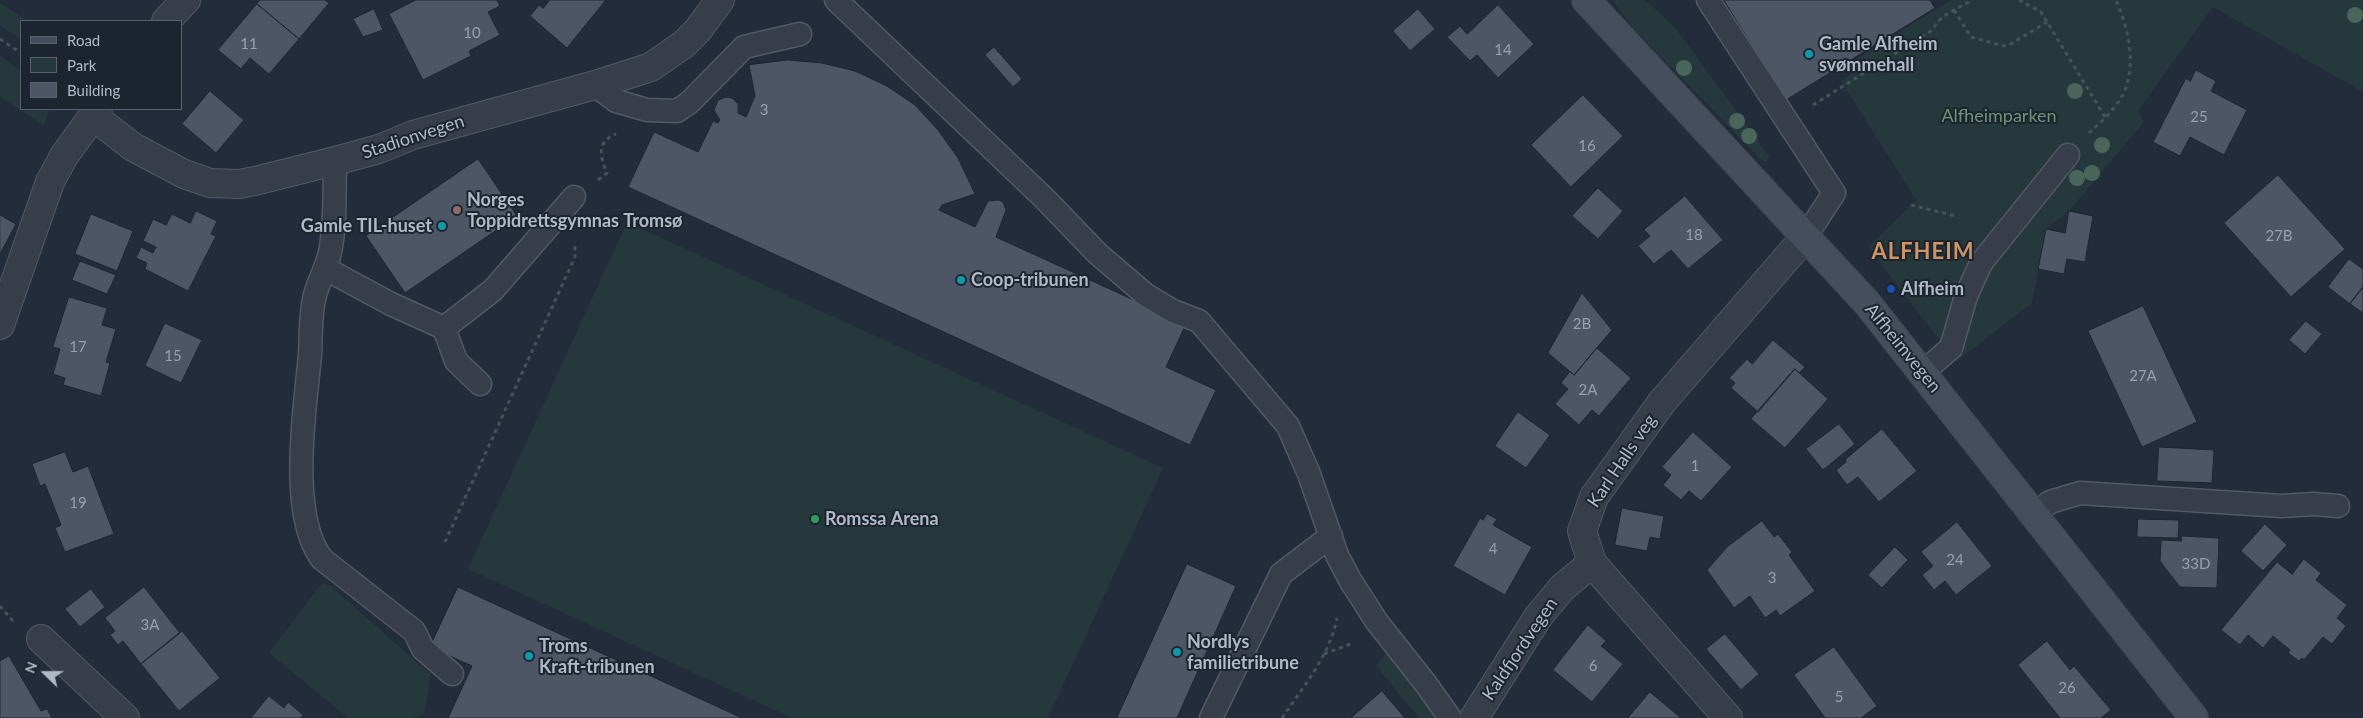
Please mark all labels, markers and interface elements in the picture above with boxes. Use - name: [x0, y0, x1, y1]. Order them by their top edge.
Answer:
- legend: [20, 20, 182, 110]
- house number: 10: [463, 24, 481, 42]
- text: Road: [67, 31, 100, 49]
- place label: Gamle Alfheim svømmehall: [1819, 33, 1938, 76]
- house number: 11: [240, 35, 258, 53]
- house number: 14: [1494, 41, 1512, 59]
- marker: Gamle Alfheim svømmehall: [1803, 48, 1815, 60]
- text: Park: [67, 56, 96, 74]
- text: Building: [67, 81, 120, 99]
- house number: 3: [760, 101, 768, 119]
- park label: Alfheimparken: [1941, 105, 2057, 127]
- house number: 25: [2190, 108, 2208, 126]
- street label: Stadionvegen: [359, 110, 467, 164]
- house number: 16: [1578, 137, 1596, 155]
- place label: Norges Toppidrettsgymnas Tromsø: [467, 189, 682, 232]
- marker: Norges Toppidrettsgymnas Tromsø: [451, 204, 463, 216]
- place label: Gamle TIL-huset: [301, 215, 432, 237]
- marker: Gamle TIL-huset: [436, 220, 448, 232]
- house number: 18: [1685, 226, 1703, 244]
- house number: 27B: [2265, 227, 2293, 245]
- district label: ALFHEIM: [1871, 239, 1975, 265]
- place label: Coop-tribunen: [971, 269, 1089, 291]
- marker: Coop-tribunen: [955, 274, 967, 286]
- place label: Alfheim: [1901, 278, 1964, 300]
- marker: Alfheim: [1885, 283, 1897, 295]
- street label: Alfheimvegen: [1860, 299, 1946, 397]
- house number: 2B: [1573, 315, 1591, 333]
- house number: 17: [69, 338, 87, 356]
- house number: 15: [164, 347, 182, 365]
- house number: 27A: [2129, 367, 2157, 385]
- house number: 2A: [1579, 381, 1597, 399]
- street label: Karl Halls veg: [1583, 410, 1661, 512]
- house number: 1: [1691, 457, 1699, 475]
- house number: 19: [69, 494, 87, 512]
- place label: Romssa Arena: [825, 508, 939, 530]
- marker: Romssa Arena: [809, 513, 821, 525]
- house number: 4: [1489, 540, 1497, 558]
- house number: 24: [1946, 551, 1964, 569]
- house number: 33D: [2182, 555, 2210, 573]
- house number: 3: [1768, 569, 1776, 587]
- street label: Kaldfjordvegen: [1478, 594, 1562, 704]
- house number: 3A: [141, 616, 159, 634]
- place label: Nordlys familietribune: [1187, 631, 1299, 674]
- place label: Troms Kraft-tribunen: [539, 635, 655, 678]
- marker: Nordlys familietribune: [1171, 646, 1183, 658]
- north arrow: [20, 648, 70, 698]
- marker: Troms Kraft-tribunen: [523, 650, 535, 662]
- house number: 6: [1589, 657, 1597, 675]
- text: N: [21, 659, 41, 675]
- house number: 26: [2058, 679, 2076, 697]
- house number: 5: [1835, 688, 1843, 706]

